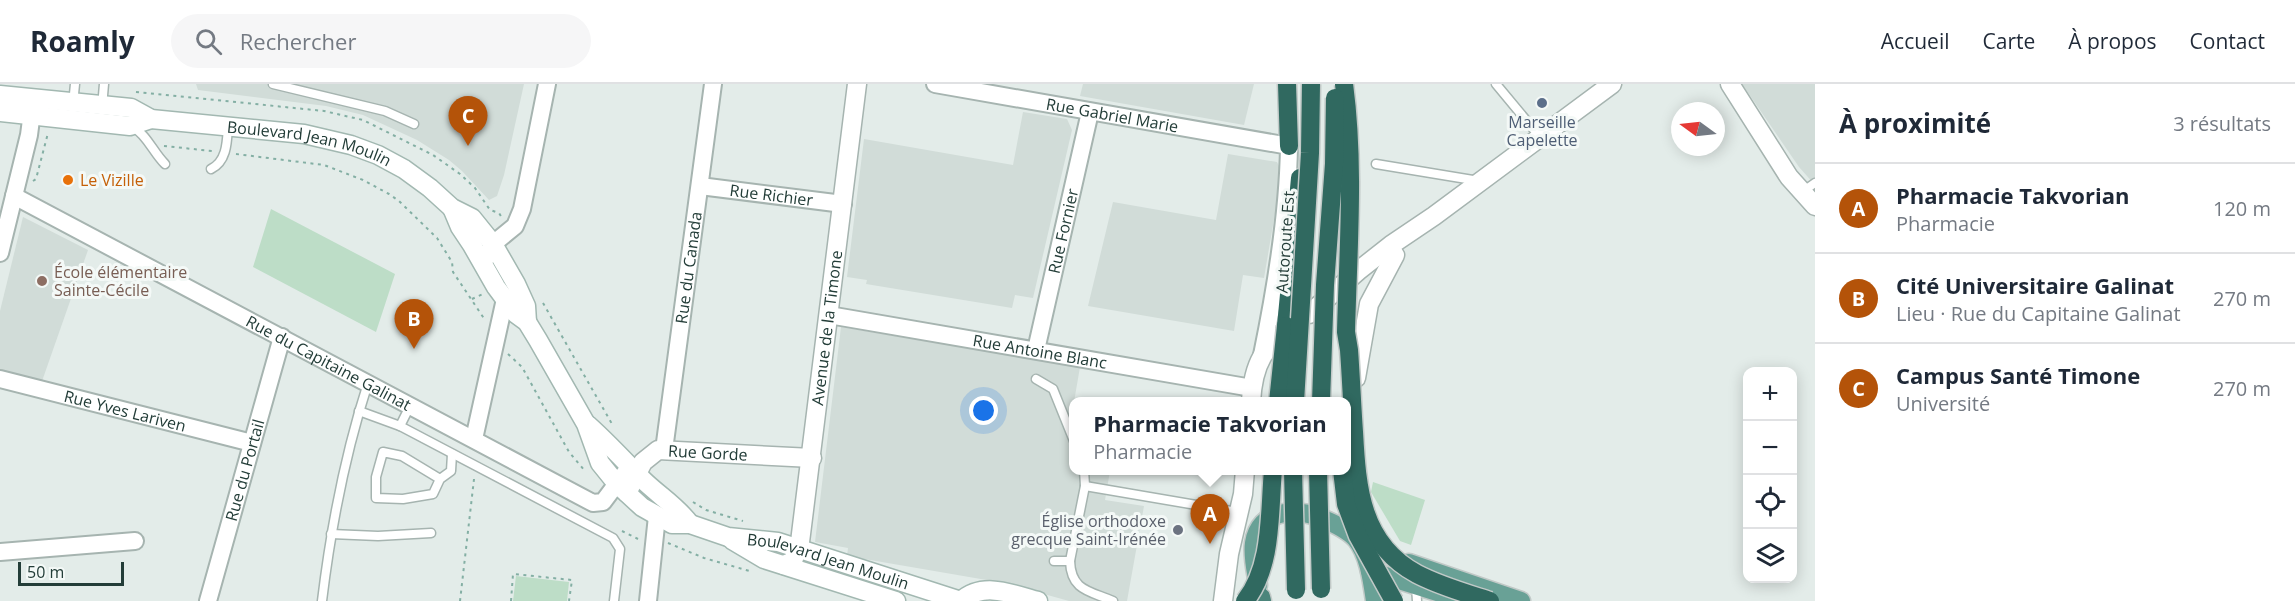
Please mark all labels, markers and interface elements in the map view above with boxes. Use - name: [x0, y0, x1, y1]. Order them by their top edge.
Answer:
- search box: [171, 14, 591, 68]
- text: Roamly: [30, 22, 135, 60]
- icon: search: [192, 25, 225, 58]
- text: Rechercher: [240, 26, 356, 56]
- text: Accueil: [1881, 27, 1949, 55]
- text: Carte: [1982, 27, 2035, 55]
- text: À propos: [2068, 27, 2157, 55]
- text: Contact: [2190, 27, 2265, 55]
- street label: Rue Gabriel Marie: [1045, 93, 1180, 137]
- marker: Marseille Capelette: [1535, 96, 1549, 110]
- pin: C: [448, 97, 488, 146]
- north arrow: [1671, 102, 1725, 156]
- text: À proximité: [1839, 105, 1991, 141]
- text: 3 résultats: [2173, 110, 2271, 137]
- place label: Marseille Capelette: [1506, 111, 1578, 151]
- street label: Boulevard Jean Moulin: [226, 116, 395, 171]
- place label: Le Vizille: [80, 169, 144, 191]
- marker: Le Vizille: [61, 173, 75, 187]
- street label: Rue Richier: [728, 179, 815, 211]
- text: Pharmacie Takvorian: [1896, 180, 2129, 210]
- street label: Rue Fornier: [1043, 186, 1083, 276]
- street label: Autoroute Est: [1270, 190, 1300, 294]
- text: A: [1852, 195, 1865, 222]
- text: 120 m: [2213, 195, 2271, 222]
- street label: Rue du Canada: [670, 210, 707, 325]
- text: Pharmacie: [1896, 210, 1995, 237]
- street label: Avenue de la Timone: [806, 249, 847, 407]
- place label: École élémentaire Sainte-Cécile: [54, 261, 187, 301]
- text: Cité Universitaire Galinat: [1896, 270, 2174, 300]
- marker: École élémentaire Sainte-Cécile: [35, 274, 49, 288]
- text: B: [1852, 285, 1865, 312]
- text: 270 m: [2213, 285, 2271, 312]
- pin: B: [394, 300, 434, 349]
- text: Lieu · Rue du Capitaine Galinat: [1896, 300, 2181, 327]
- street label: Rue du Capitaine Galinat: [242, 310, 415, 416]
- street label: Rue Antoine Blanc: [971, 329, 1109, 374]
- text: Campus Santé Timone: [1896, 360, 2140, 390]
- map controls: [1743, 367, 1797, 583]
- button: +: [1743, 367, 1797, 421]
- text: C: [1852, 375, 1865, 402]
- text: 270 m: [2213, 375, 2271, 402]
- street label: Rue Yves Lariven: [62, 385, 188, 437]
- text: Université: [1896, 390, 1990, 417]
- your location: [969, 396, 998, 425]
- popup: [1069, 397, 1351, 475]
- text: Pharmacie Takvorian: [1093, 408, 1327, 438]
- street label: Rue du Portail: [220, 416, 269, 524]
- button: −: [1743, 421, 1797, 475]
- text: Pharmacie: [1093, 438, 1192, 465]
- street label: Rue Gorde: [668, 440, 748, 466]
- button: locate: [1743, 475, 1797, 529]
- pin: A: [1190, 494, 1230, 544]
- place label: Église orthodoxe grecque Saint-Irénée: [1011, 510, 1166, 550]
- marker: Église orthodoxe grecque Saint-Irénée: [1171, 523, 1185, 537]
- street label: Boulevard Jean Moulin: [746, 528, 912, 595]
- button: layers: [1743, 529, 1797, 583]
- scale bar: [18, 559, 124, 586]
- text: 50 m: [27, 561, 64, 583]

